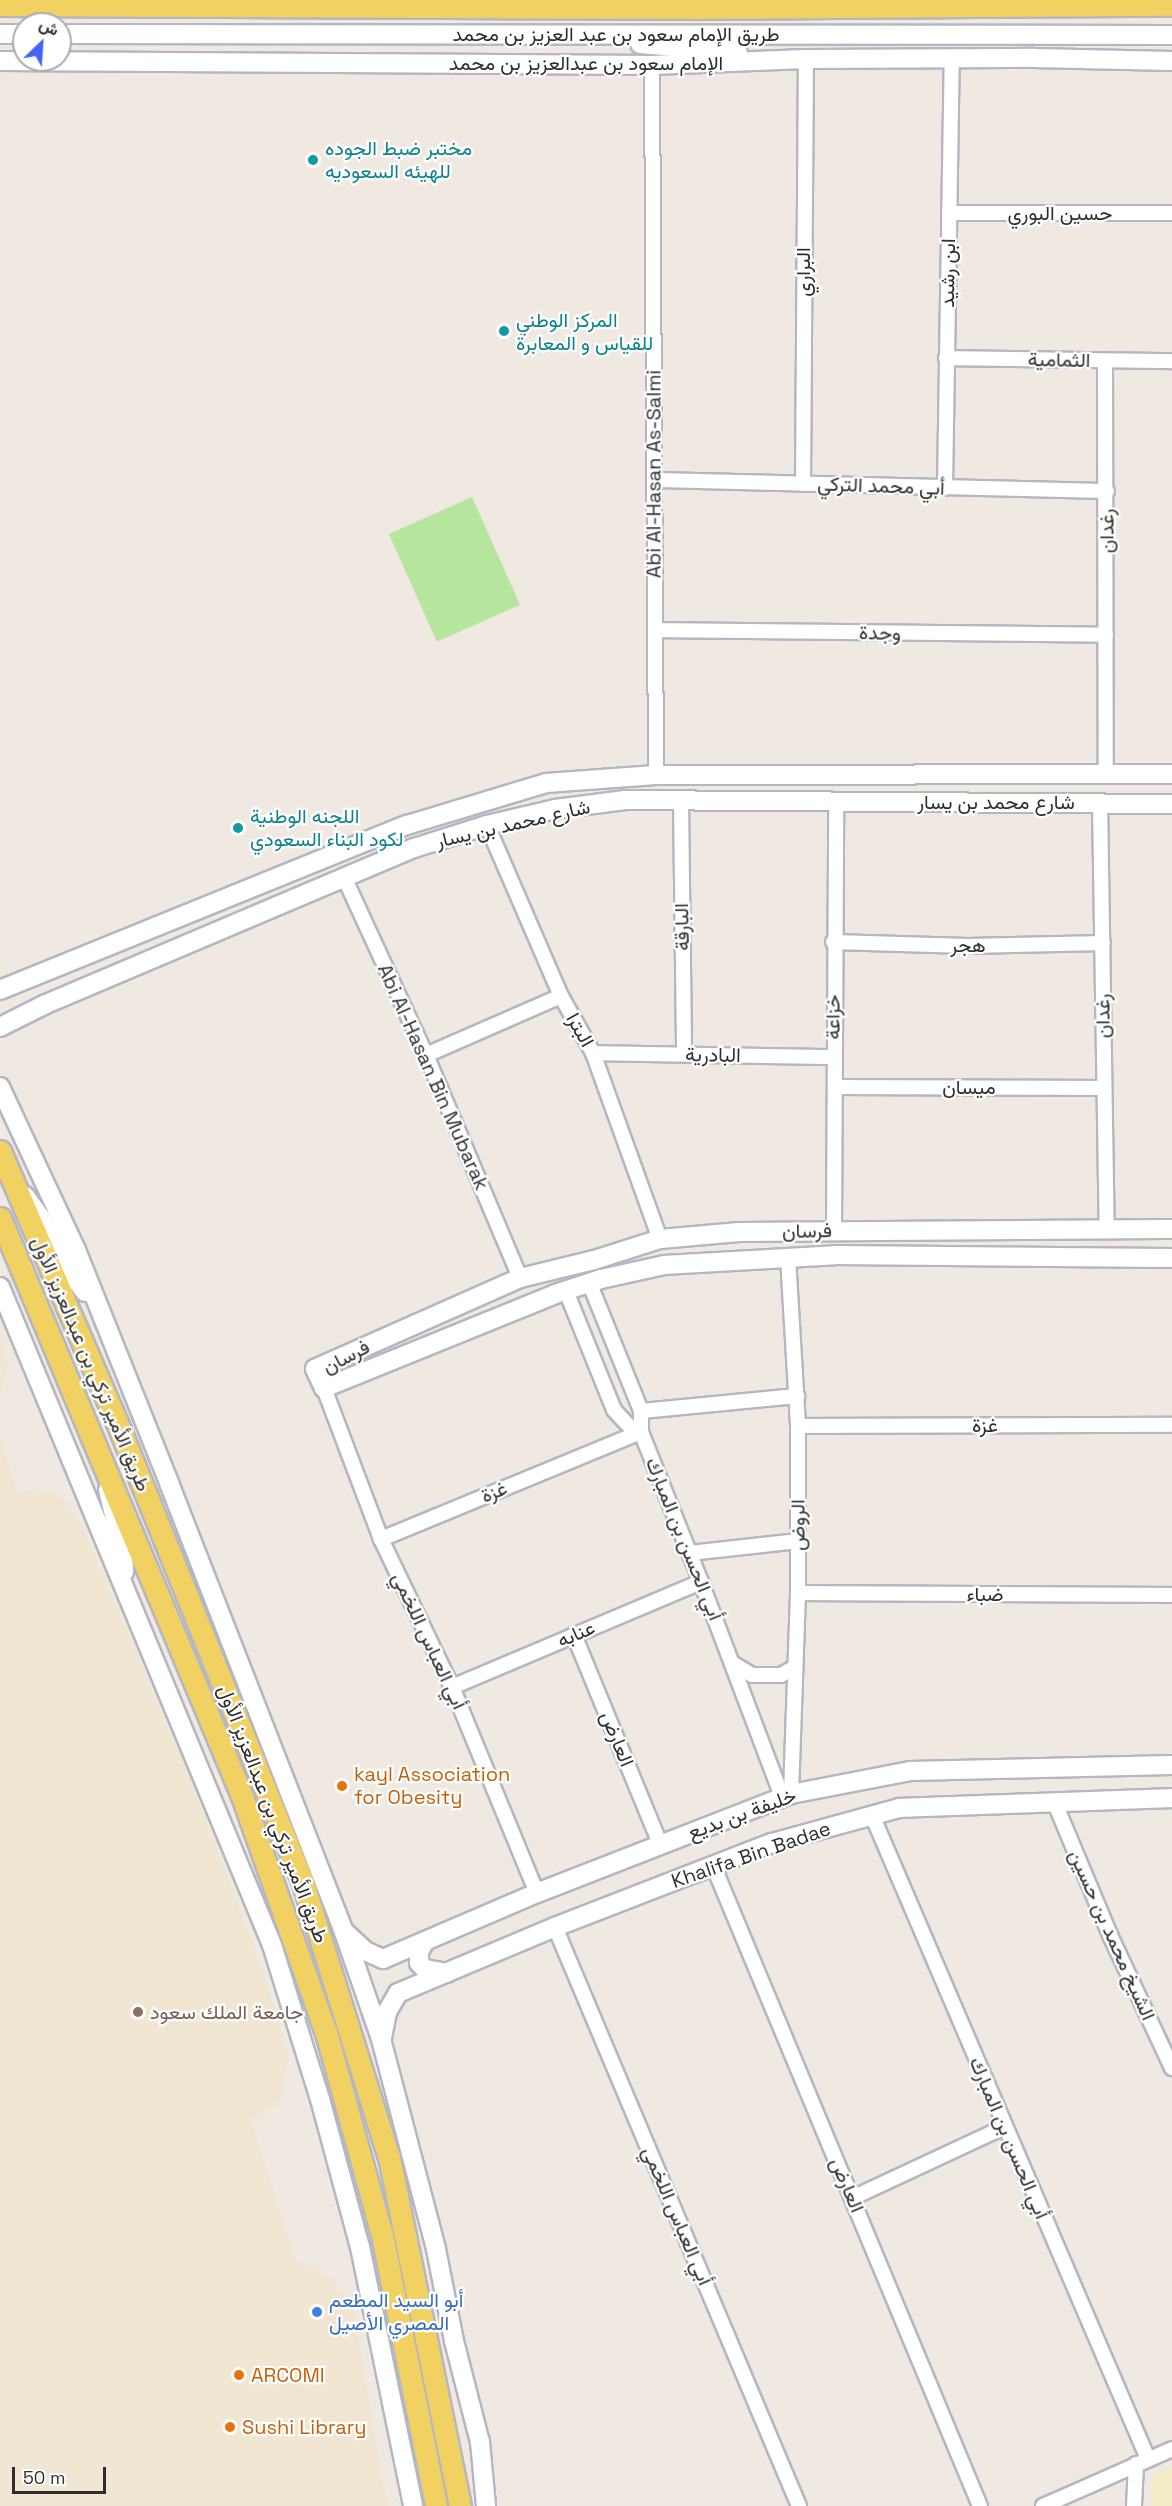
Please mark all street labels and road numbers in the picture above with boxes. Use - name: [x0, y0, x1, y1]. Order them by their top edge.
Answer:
- street label: طريق الإمام سعود بن عبد العزيز بن محمد: [452, 22, 780, 46]
- street label: الإمام سعود بن عبدالعزيز بن محمد: [449, 51, 723, 75]
- street label: حسين البوري: [1008, 201, 1112, 225]
- street label: ابن رشيد: [935, 238, 961, 308]
- street label: البراري: [791, 247, 815, 297]
- street label: الثمامية: [1028, 347, 1090, 373]
- street label: Abi Al-Hasan As-Salmi: [642, 369, 666, 579]
- street label: أبي محمد التركي: [817, 472, 945, 500]
- street label: رغدان: [1095, 509, 1119, 553]
- street label: وجدة: [859, 621, 901, 645]
- street label: شارع محمد بن يسار: [917, 790, 1075, 814]
- street label: شارع محمد بن يسار: [434, 795, 592, 853]
- street label: البارقة: [670, 903, 694, 951]
- street label: هجر: [950, 933, 986, 957]
- street label: Abi Al-Hasan Bin Mubarak: [372, 960, 494, 1194]
- street label: خزاعة: [821, 994, 845, 1040]
- street label: رغدان: [1091, 994, 1115, 1038]
- street label: البترا: [561, 1009, 599, 1051]
- street label: البادرية: [685, 1043, 741, 1067]
- street label: ميسان: [942, 1075, 996, 1099]
- street label: فرسان: [782, 1219, 832, 1243]
- street label: طريق الأمير تركي بن عبدالعزيز الأول: [26, 1233, 156, 1495]
- street label: فرسان: [318, 1335, 374, 1379]
- street label: غزة: [972, 1413, 998, 1437]
- street label: أبي الحسن بن المبارك: [640, 1454, 728, 1624]
- street label: غزة: [477, 1476, 511, 1508]
- street label: الروض: [786, 1499, 810, 1551]
- street label: أبي العباس اللخمي: [387, 1569, 471, 1713]
- street label: ضباء: [967, 1582, 1003, 1606]
- street label: عنابه: [554, 1615, 598, 1653]
- street label: طريق الأمير تركي بن عبدالعزيز الأول: [213, 1682, 333, 1946]
- street label: العارض: [595, 1708, 639, 1770]
- street label: خليفة بن بديع: [684, 1783, 800, 1845]
- street label: Khalifa Bin Badae: [668, 1816, 834, 1894]
- street label: الشيخ محمد بن حسين: [1064, 1846, 1160, 2024]
- street label: أبي الحسن بن المبارك: [964, 2053, 1054, 2223]
- street label: أبي العباس اللخمي: [637, 2143, 717, 2289]
- street label: العارض: [825, 2154, 869, 2216]

